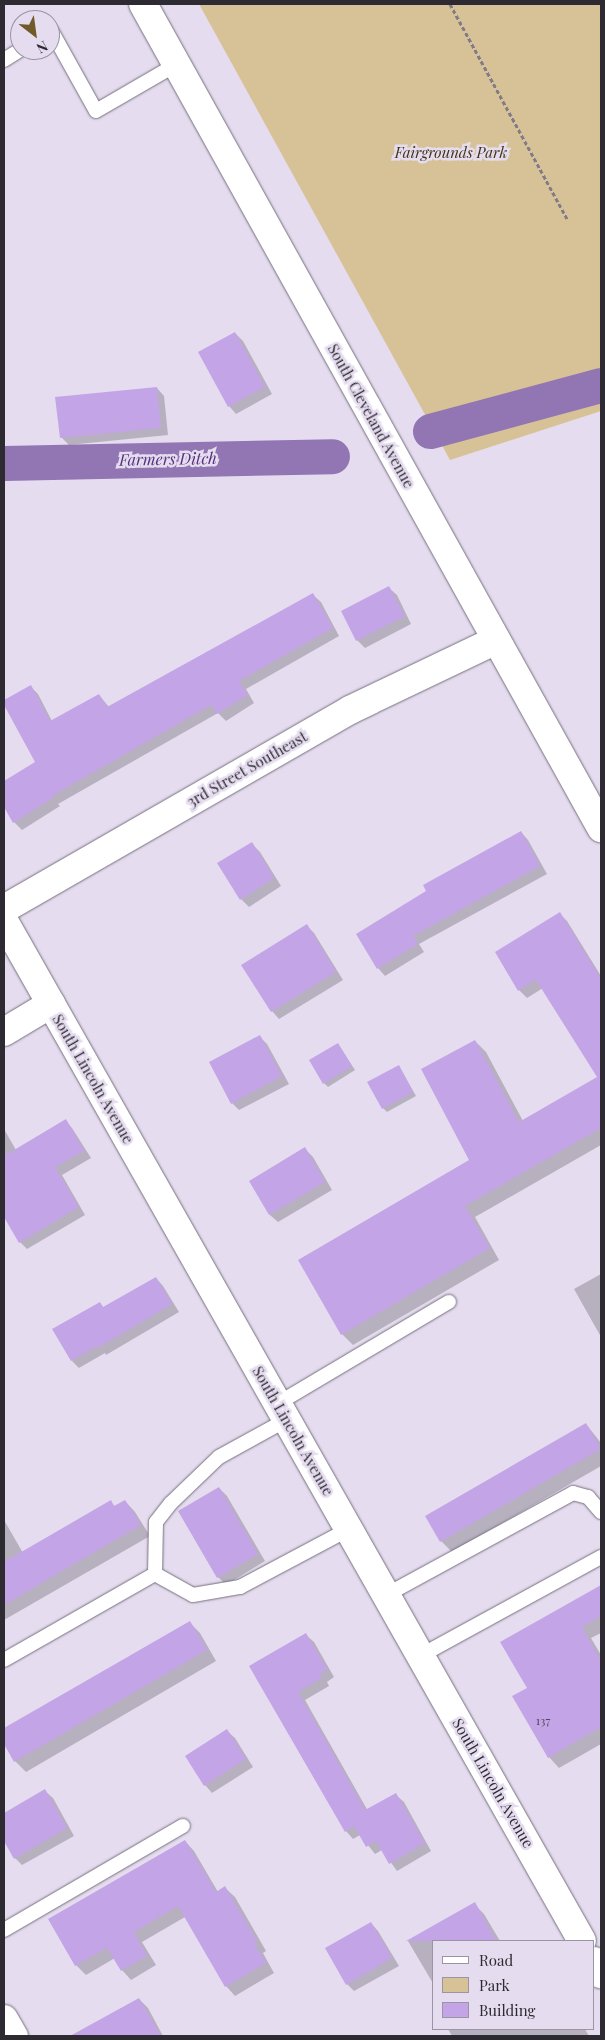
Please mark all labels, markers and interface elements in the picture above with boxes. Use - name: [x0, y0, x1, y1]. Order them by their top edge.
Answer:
- north arrow: [10, 10, 60, 60]
- text: N: [33, 37, 51, 58]
- park label: Fairgrounds Park: [395, 144, 507, 162]
- street label: South Cleveland Avenue: [324, 341, 418, 491]
- water label: Farmers Ditch: [119, 449, 217, 469]
- street label: 3rd Street Southeast: [184, 727, 310, 811]
- street label: South Lincoln Avenue: [48, 1011, 138, 1147]
- street label: South Lincoln Avenue: [248, 1363, 338, 1499]
- house number: 137: [536, 1714, 550, 1728]
- street label: South Lincoln Avenue: [448, 1715, 538, 1851]
- legend: [432, 1940, 595, 2030]
- text: Road: [479, 1950, 513, 1970]
- text: Park: [479, 1975, 510, 1995]
- text: Building: [479, 2000, 535, 2020]

